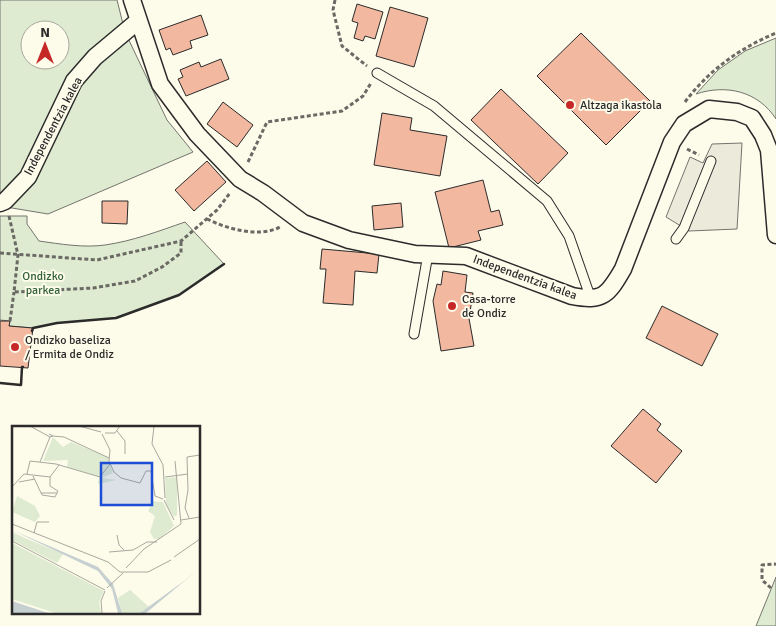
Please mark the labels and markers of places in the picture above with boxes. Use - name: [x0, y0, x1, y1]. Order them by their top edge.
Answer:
- place label: Altzaga ikastola: [580, 98, 662, 113]
- marker: Altzaga ikastola: [564, 99, 576, 111]
- place label: Casa-torre de Ondiz: [462, 292, 516, 321]
- marker: Casa-torre de Ondiz: [446, 300, 458, 312]
- place label: Ondizko baseliza / Ermita de Ondiz: [25, 333, 114, 362]
- marker: Ondizko baseliza / Ermita de Ondiz: [9, 341, 21, 353]

